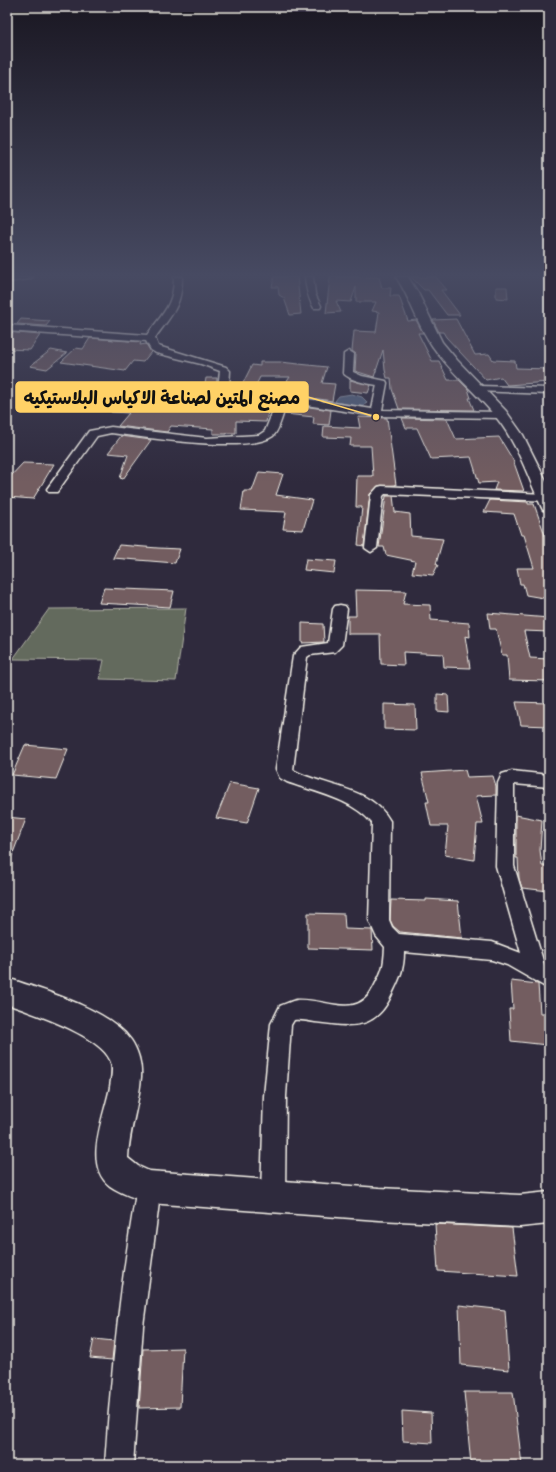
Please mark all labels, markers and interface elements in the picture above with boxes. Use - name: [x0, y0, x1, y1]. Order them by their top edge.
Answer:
- callout: مصنع المتين لصناعة الاكياس البلاستيكيه: [16, 382, 308, 412]
- text: مصنع المتين لصناعة الاكياس البلاستيكيه: [24, 387, 300, 411]

